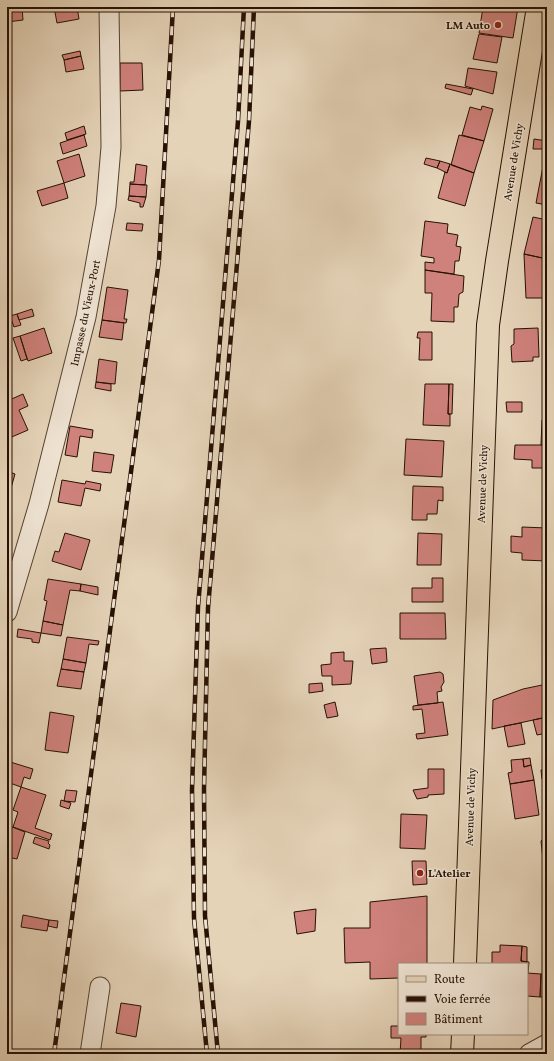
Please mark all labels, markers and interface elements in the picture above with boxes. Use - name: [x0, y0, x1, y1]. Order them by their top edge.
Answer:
- place label: LM Auto: [446, 19, 490, 34]
- marker: LM Auto: [493, 20, 503, 30]
- street label: Avenue de Vichy: [501, 122, 528, 202]
- street label: Impasse du Vieux-Port: [68, 259, 105, 368]
- street label: Avenue de Vichy: [475, 445, 492, 524]
- street label: Avenue de Vichy: [463, 768, 480, 847]
- place label: L'Atelier: [428, 867, 471, 882]
- marker: L'Atelier: [415, 868, 425, 878]
- legend: [398, 963, 528, 1035]
- text: Route: [434, 972, 465, 988]
- text: Voie ferrée: [434, 992, 491, 1008]
- text: Bâtiment: [434, 1012, 483, 1028]

